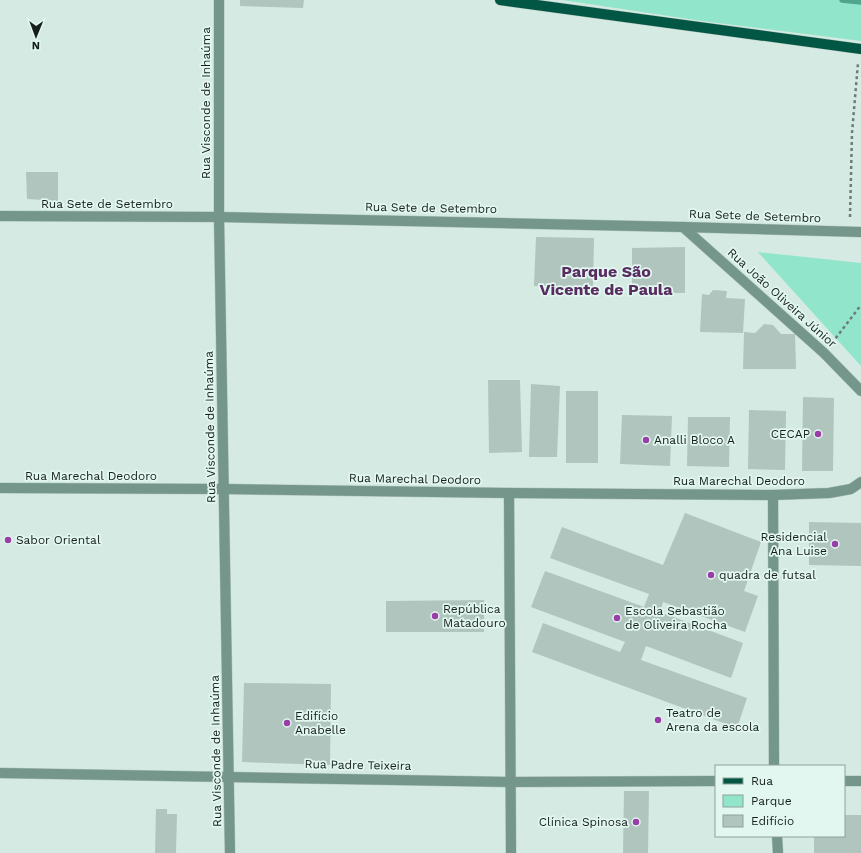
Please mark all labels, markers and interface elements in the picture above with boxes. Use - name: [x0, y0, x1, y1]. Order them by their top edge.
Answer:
- north arrow: [16, 16, 56, 56]
- street label: Rua Visconde de Inhaúma: [199, 27, 213, 179]
- text: N: [32, 39, 40, 52]
- street label: Rua Sete de Setembro: [41, 197, 173, 211]
- street label: Rua Sete de Setembro: [365, 200, 497, 216]
- street label: Rua Sete de Setembro: [689, 207, 821, 225]
- street label: Rua João Oliveira Júnior: [725, 245, 839, 351]
- district label: Parque São Vicente de Paula: [540, 262, 673, 299]
- street label: Rua Visconde de Inhaúma: [202, 351, 218, 503]
- place label: CECAP: [771, 427, 810, 441]
- marker: CECAP: [813, 429, 823, 439]
- place label: Analli Bloco A: [654, 433, 735, 447]
- marker: Analli Bloco A: [641, 435, 651, 445]
- street label: Rua Marechal Deodoro: [25, 469, 157, 483]
- street label: Rua Marechal Deodoro: [349, 471, 481, 487]
- street label: Rua Marechal Deodoro: [673, 474, 805, 488]
- place label: Residencial Ana Luise: [761, 530, 827, 558]
- place label: Sabor Oriental: [16, 533, 101, 547]
- marker: Sabor Oriental: [3, 535, 13, 545]
- marker: Residencial Ana Luise: [830, 539, 840, 549]
- place label: quadra de futsal: [719, 568, 816, 582]
- marker: quadra de futsal: [706, 570, 716, 580]
- place label: República Matadouro: [443, 602, 506, 630]
- place label: Escola Sebastião de Oliveira Rocha: [625, 604, 727, 632]
- marker: República Matadouro: [430, 611, 440, 621]
- marker: Escola Sebastião de Oliveira Rocha: [612, 613, 622, 623]
- street label: Rua Visconde de Inhaúma: [208, 675, 224, 827]
- place label: Teatro de Arena da escola: [666, 706, 760, 734]
- place label: Edifício Anabelle: [295, 709, 346, 737]
- marker: Teatro de Arena da escola: [653, 715, 663, 725]
- marker: Edifício Anabelle: [282, 718, 292, 728]
- street label: Rua Padre Teixeira: [305, 757, 412, 773]
- legend: [715, 765, 845, 837]
- text: Rua: [751, 774, 773, 788]
- text: Parque: [751, 794, 792, 808]
- text: Edifício: [751, 814, 794, 828]
- place label: Clínica Spinosa: [539, 815, 628, 829]
- marker: Clínica Spinosa: [631, 817, 641, 827]

